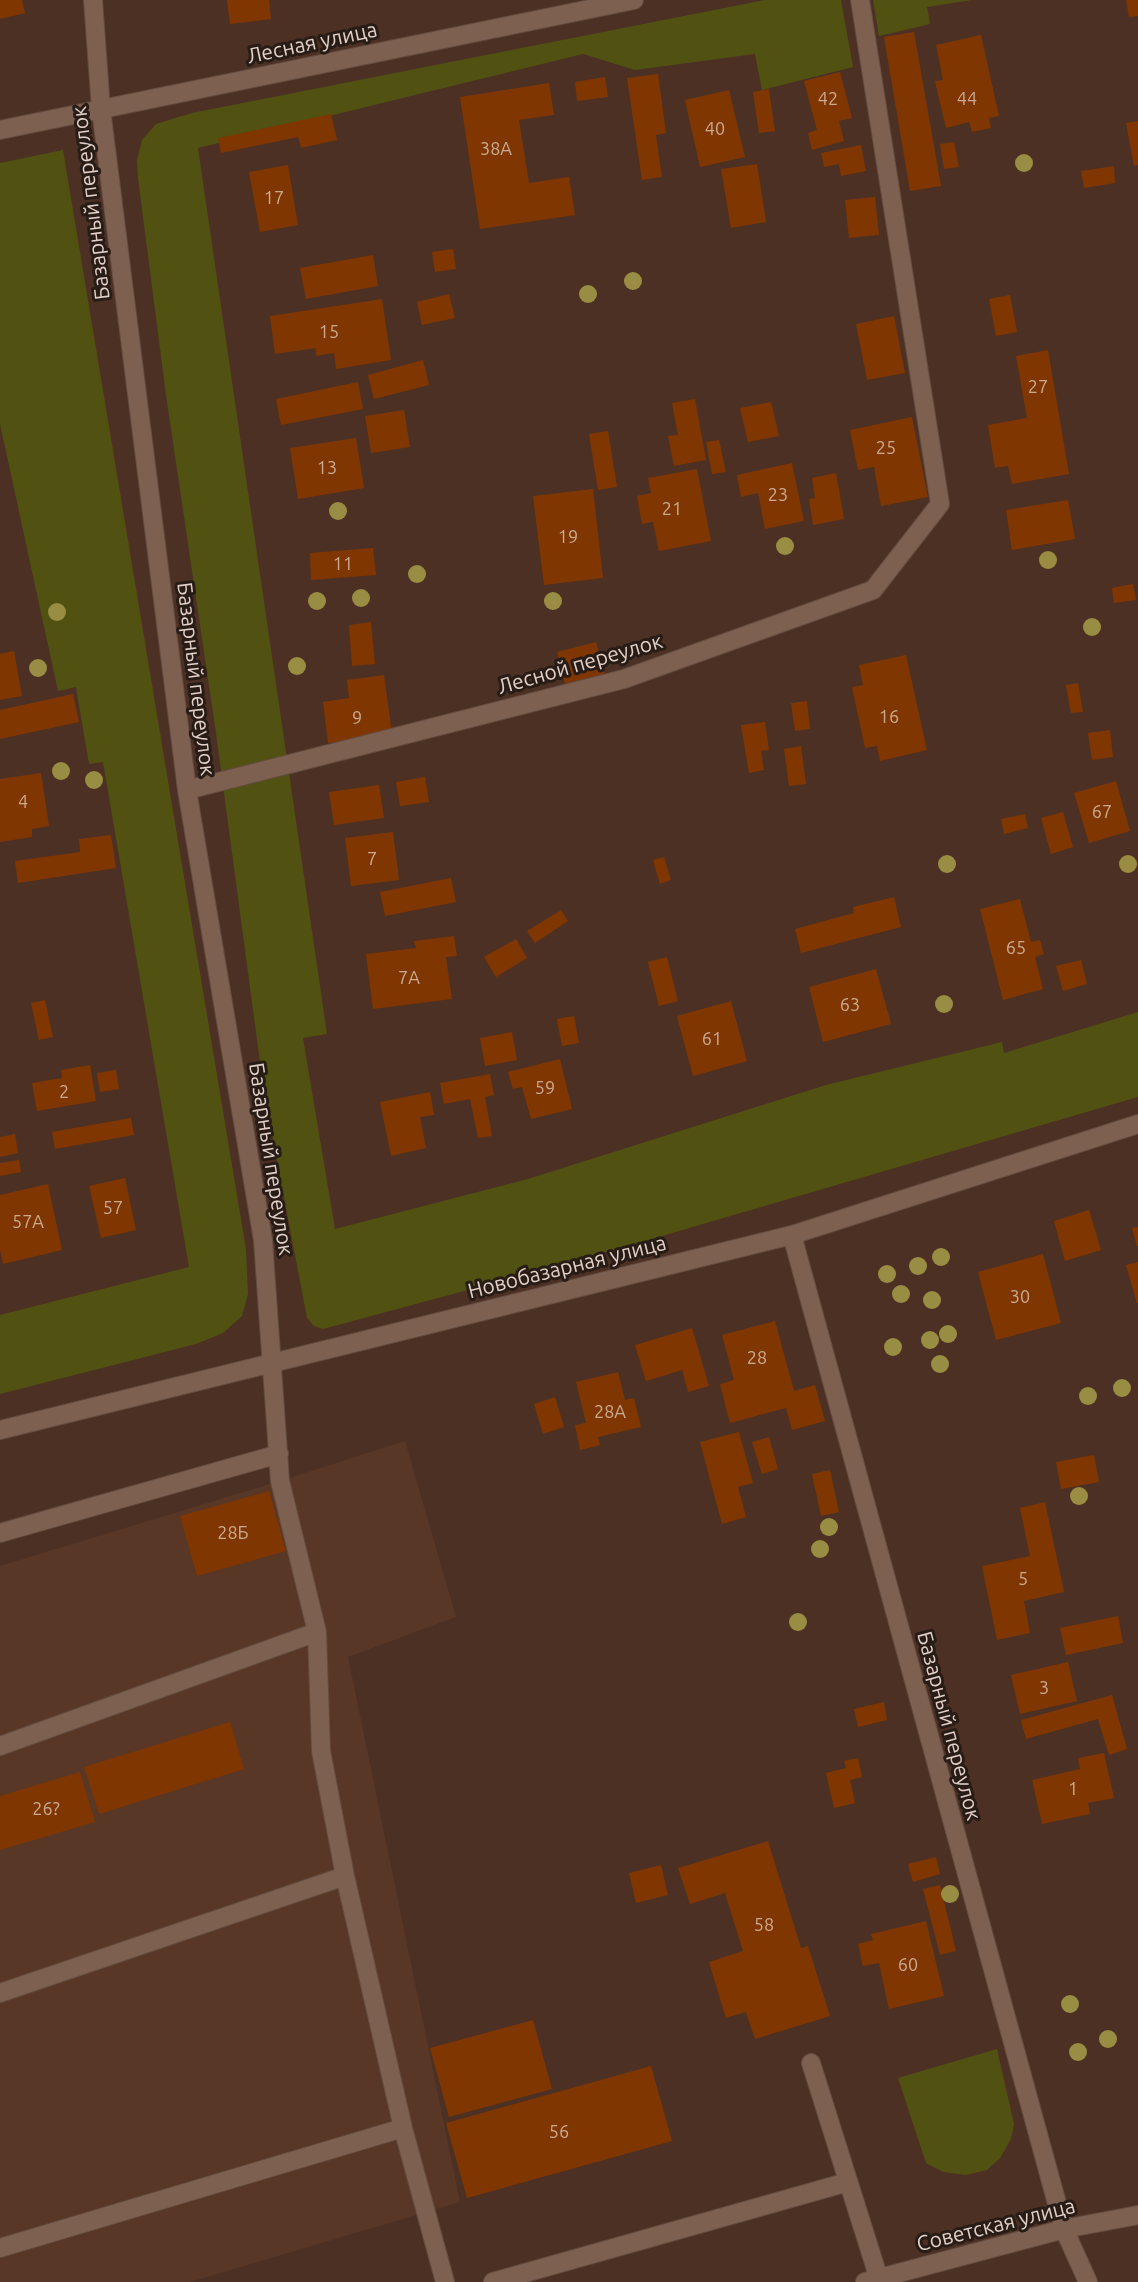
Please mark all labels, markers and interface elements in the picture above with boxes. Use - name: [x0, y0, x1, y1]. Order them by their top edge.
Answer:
- street label: Лесная улица: [245, 17, 379, 69]
- house number: 42: [818, 88, 838, 110]
- house number: 44: [957, 88, 977, 110]
- street label: Базарный переулок: [67, 105, 115, 301]
- house number: 40: [705, 118, 725, 140]
- house number: 38А: [480, 138, 512, 160]
- house number: 17: [264, 187, 284, 209]
- house number: 15: [319, 321, 339, 343]
- house number: 27: [1028, 376, 1048, 398]
- house number: 25: [876, 437, 896, 459]
- house number: 13: [317, 457, 337, 479]
- house number: 23: [768, 484, 788, 506]
- house number: 21: [662, 498, 682, 520]
- house number: 19: [558, 526, 578, 548]
- house number: 11: [333, 553, 353, 575]
- street label: Базарный переулок: [172, 581, 220, 777]
- street label: Лесной переулок: [495, 628, 665, 700]
- house number: 16: [879, 706, 899, 728]
- house number: 9: [352, 707, 362, 729]
- house number: 4: [18, 791, 28, 813]
- house number: 67: [1092, 801, 1112, 823]
- house number: 7: [367, 848, 377, 870]
- house number: 65: [1006, 937, 1026, 959]
- house number: 7А: [398, 967, 420, 989]
- house number: 63: [840, 994, 860, 1016]
- house number: 61: [702, 1028, 722, 1050]
- street label: Базарный переулок: [243, 1061, 299, 1257]
- house number: 59: [535, 1077, 555, 1099]
- house number: 2: [59, 1081, 69, 1103]
- house number: 57: [103, 1197, 123, 1219]
- house number: 57А: [12, 1211, 44, 1233]
- street label: Новобазарная улица: [465, 1230, 669, 1304]
- house number: 30: [1010, 1286, 1030, 1308]
- house number: 28: [747, 1347, 767, 1369]
- house number: 28А: [594, 1401, 626, 1423]
- house number: 28Б: [217, 1522, 249, 1544]
- house number: 5: [1018, 1568, 1028, 1590]
- street label: Базарный переулок: [912, 1629, 986, 1823]
- house number: 3: [1039, 1677, 1049, 1699]
- house number: 1: [1068, 1778, 1078, 1800]
- house number: 26?: [32, 1798, 60, 1820]
- house number: 58: [754, 1914, 774, 1936]
- house number: 60: [898, 1954, 918, 1976]
- house number: 56: [549, 2121, 569, 2143]
- street label: Советская улица: [914, 2193, 1078, 2257]

